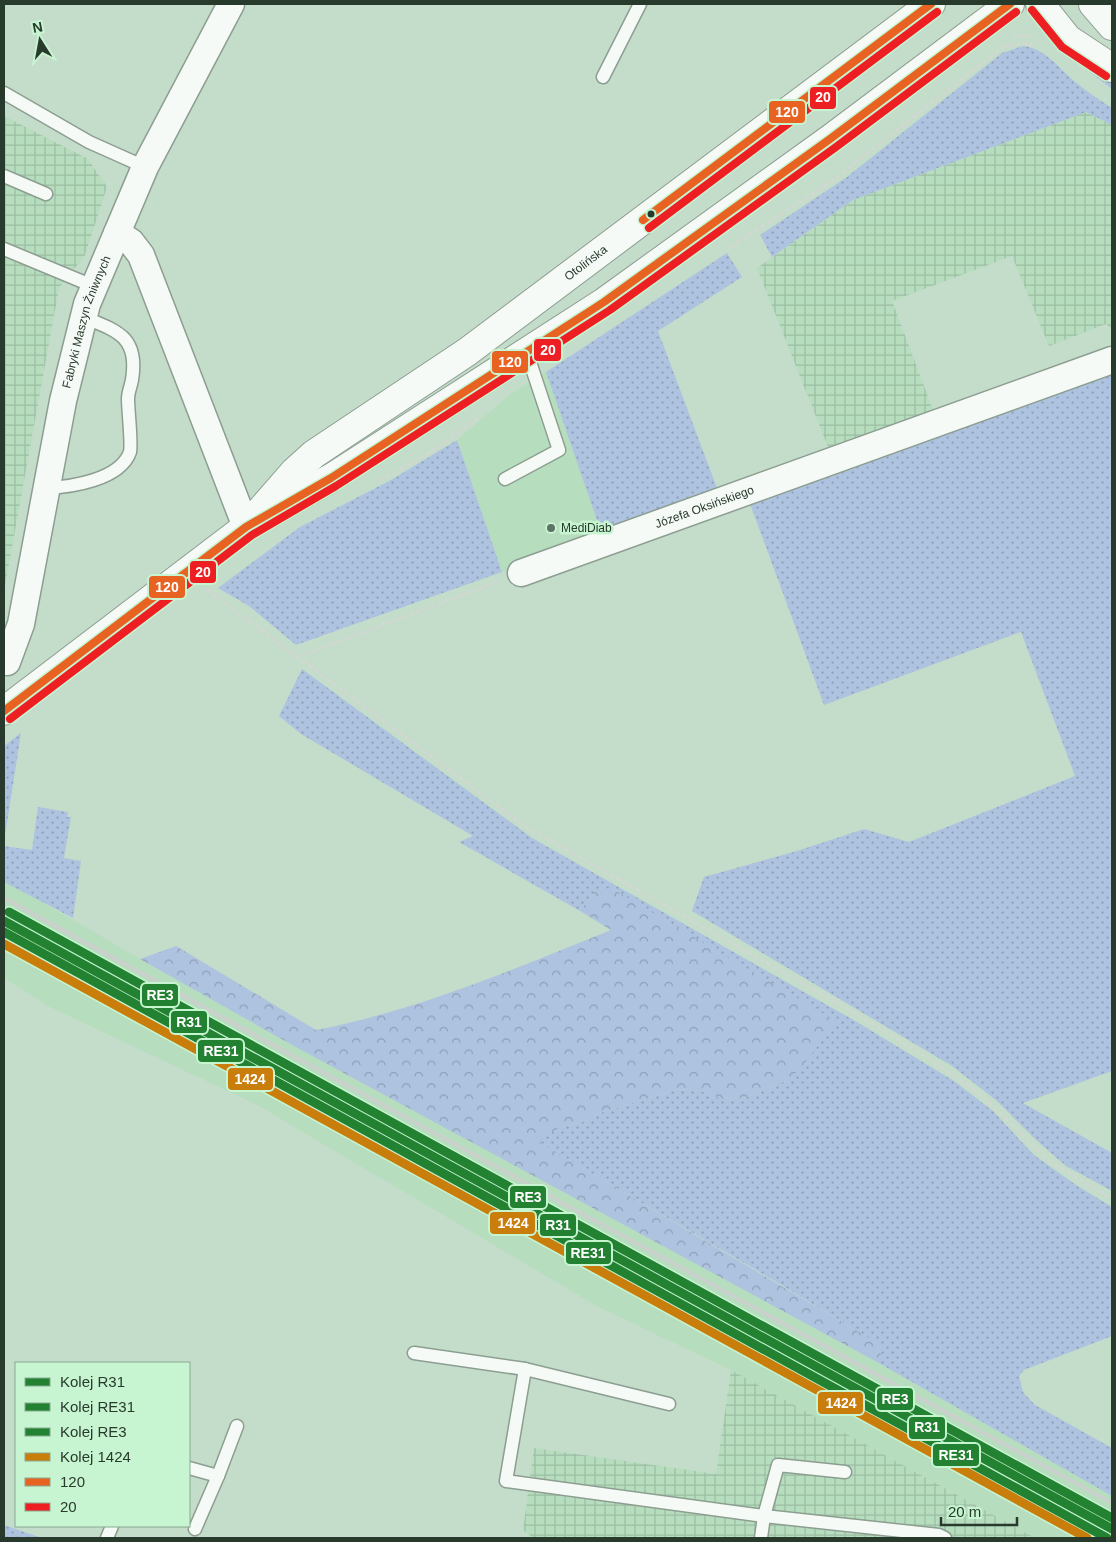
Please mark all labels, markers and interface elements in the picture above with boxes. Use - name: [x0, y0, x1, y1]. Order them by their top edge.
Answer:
- north arrow: [15, 15, 65, 65]
- text: N: [31, 18, 44, 36]
- line badge: 20: [809, 86, 837, 110]
- text: 20: [815, 89, 831, 105]
- line badge: 120: [768, 100, 806, 124]
- text: 120: [775, 104, 799, 120]
- unlabelled marker: [646, 209, 656, 219]
- street label: Otolińska: [562, 242, 610, 284]
- street label: Fabryki Maszyn Żniwnych: [59, 254, 114, 390]
- line badge: 20: [533, 338, 562, 362]
- text: 20: [540, 342, 556, 358]
- line badge: 120: [491, 350, 529, 374]
- text: 120: [498, 354, 522, 370]
- street label: Józefa Oksińskiego: [653, 483, 756, 531]
- place label: MediDiab: [561, 521, 612, 535]
- marker: MediDiab: [545, 522, 557, 534]
- line badge: 20: [189, 560, 217, 584]
- text: 20: [195, 564, 211, 580]
- line badge: 120: [148, 575, 186, 599]
- text: 120: [155, 579, 179, 595]
- line badge: RE3: [141, 983, 179, 1007]
- text: RE3: [146, 987, 174, 1003]
- line badge: R31: [170, 1010, 208, 1034]
- text: R31: [176, 1014, 202, 1030]
- line badge: RE31: [197, 1039, 244, 1063]
- text: RE31: [203, 1043, 239, 1059]
- line badge: 1424: [227, 1067, 274, 1091]
- text: 1424: [234, 1071, 266, 1087]
- line badge: RE3: [509, 1185, 547, 1209]
- text: RE3: [514, 1189, 542, 1205]
- line badge: 1424: [489, 1211, 536, 1235]
- line badge: R31: [539, 1213, 577, 1237]
- text: 1424: [497, 1215, 529, 1231]
- text: R31: [545, 1217, 571, 1233]
- line badge: RE31: [565, 1241, 612, 1265]
- text: RE31: [570, 1245, 606, 1261]
- legend: [15, 1362, 190, 1527]
- text: Kolej R31: [60, 1373, 125, 1390]
- line badge: RE3: [876, 1387, 914, 1411]
- line badge: 1424: [817, 1391, 864, 1415]
- text: RE3: [881, 1391, 909, 1407]
- text: 1424: [825, 1395, 857, 1411]
- text: Kolej RE31: [60, 1398, 135, 1415]
- line badge: R31: [908, 1416, 946, 1440]
- text: R31: [914, 1419, 940, 1435]
- text: Kolej RE3: [60, 1423, 127, 1440]
- line badge: RE31: [932, 1443, 980, 1467]
- text: RE31: [938, 1447, 974, 1463]
- text: Kolej 1424: [60, 1448, 131, 1465]
- text: 120: [60, 1473, 85, 1490]
- scale bar: [941, 1494, 1017, 1526]
- text: 20: [60, 1498, 77, 1515]
- text: 20 m: [948, 1503, 981, 1520]

